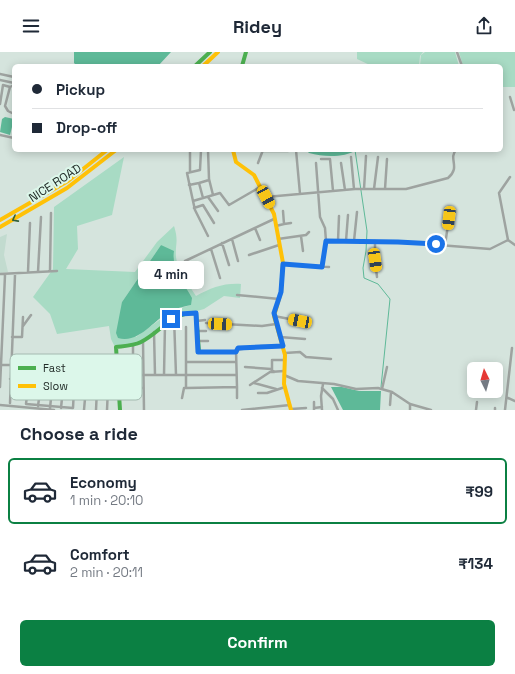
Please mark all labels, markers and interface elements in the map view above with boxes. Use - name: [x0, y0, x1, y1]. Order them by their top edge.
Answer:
- icon: menu: [20, 15, 42, 37]
- text: Ridey: [233, 15, 282, 38]
- icon: share: [473, 15, 495, 37]
- text: Pickup: [56, 80, 105, 99]
- text: Drop-off: [56, 118, 117, 137]
- street label: NICE ROAD: [26, 160, 84, 206]
- car: [255, 184, 277, 210]
- car: [442, 205, 456, 231]
- one-way arrow: [12, 215, 19, 222]
- route start: [427, 235, 445, 253]
- car: [367, 247, 383, 273]
- callout: 4 min: [138, 261, 204, 289]
- text: 4 min: [154, 266, 188, 283]
- route end: [162, 310, 180, 328]
- car: [287, 313, 313, 329]
- car: [208, 317, 232, 331]
- legend: [10, 354, 142, 400]
- text: Fast: [43, 361, 66, 375]
- north arrow: [467, 362, 503, 398]
- map controls: [467, 362, 503, 398]
- text: Slow: [43, 379, 68, 393]
- text: Choose a ride: [20, 422, 138, 445]
- icon: car: [22, 473, 58, 509]
- text: Economy: [70, 473, 137, 492]
- text: ₹99: [465, 482, 493, 501]
- text: 1 min · 20:10: [70, 492, 143, 509]
- icon: car: [22, 545, 58, 581]
- text: Comfort: [70, 545, 130, 564]
- text: ₹134: [458, 554, 493, 573]
- text: 2 min · 20:11: [70, 564, 143, 581]
- button: Confirm: [20, 620, 495, 666]

